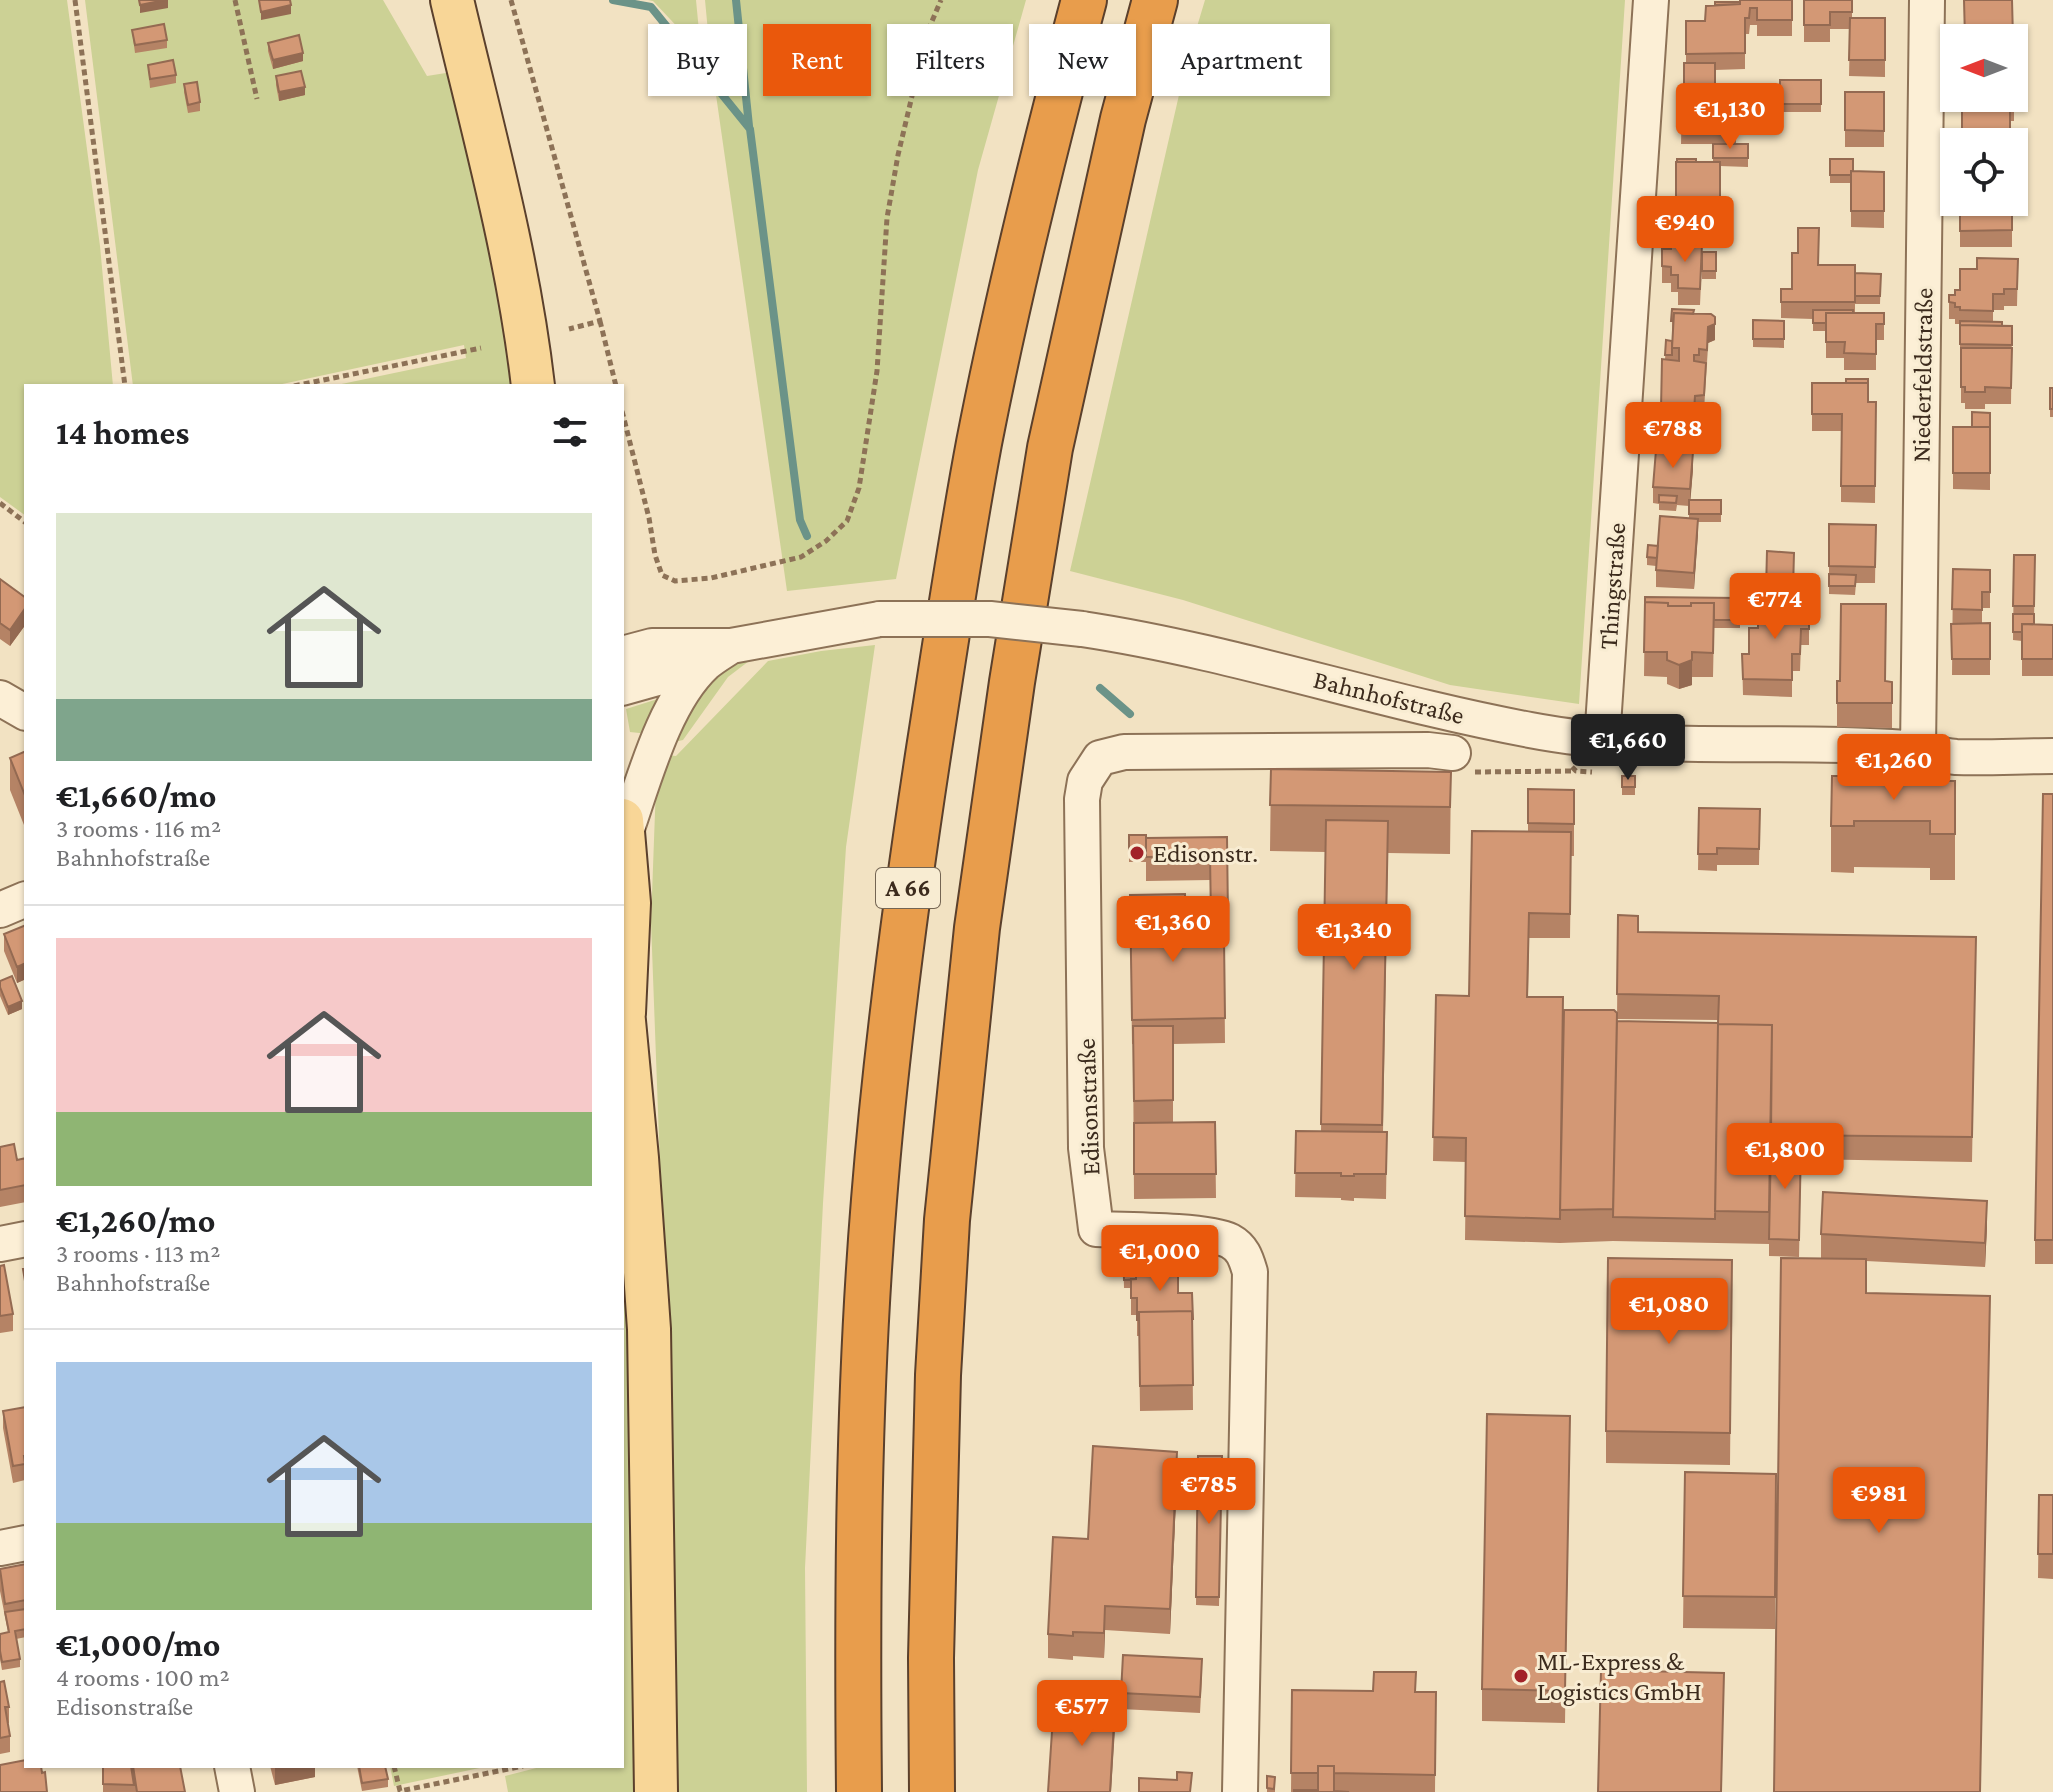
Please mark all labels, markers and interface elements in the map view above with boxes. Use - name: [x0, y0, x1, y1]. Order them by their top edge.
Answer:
- chip: Buy: [648, 24, 747, 96]
- chip: Rent: [763, 24, 871, 96]
- chip: Filters: [887, 24, 1013, 96]
- chip: New: [1029, 24, 1136, 96]
- chip: Apartment: [1152, 24, 1330, 96]
- north arrow: [1940, 24, 2028, 112]
- map controls: [1940, 24, 2028, 216]
- pin: €1,130: [1665, 83, 1795, 151]
- text: €1,130: [1694, 94, 1766, 123]
- button: locate: [1940, 128, 2028, 216]
- pin: €940: [1638, 196, 1732, 264]
- text: €940: [1655, 207, 1715, 236]
- street label: Niederfeldstraße: [1906, 287, 1939, 463]
- pin: €788: [1626, 402, 1720, 470]
- icon: filters: [548, 410, 592, 454]
- text: €788: [1643, 413, 1703, 442]
- text: 14 homes: [56, 414, 189, 451]
- street label: Thingstraße: [1594, 522, 1631, 650]
- icon: home: [252, 565, 396, 709]
- pin: €774: [1728, 573, 1822, 641]
- text: €774: [1748, 584, 1802, 613]
- street label: Bahnhofstraße: [1311, 665, 1467, 730]
- pin: €1,660: [1563, 714, 1693, 782]
- text: €1,660: [1589, 725, 1667, 754]
- pin: €1,260: [1829, 734, 1959, 802]
- text: €1,260: [1855, 745, 1933, 774]
- text: €1,660/mo: [56, 777, 216, 814]
- text: 3 rooms · 116 m²: [56, 814, 221, 843]
- place label: Edisonstr.: [1153, 839, 1258, 868]
- text: Bahnhofstraße: [56, 843, 210, 872]
- marker: Edisonstr.: [1128, 844, 1146, 862]
- road number: A 66: [876, 868, 940, 908]
- pin: €1,360: [1108, 896, 1238, 964]
- pin: €1,340: [1289, 904, 1419, 972]
- text: €1,360: [1135, 907, 1211, 936]
- text: €1,340: [1316, 915, 1392, 944]
- icon: home: [252, 990, 396, 1134]
- street label: Edisonstraße: [1072, 1038, 1105, 1176]
- pin: €1,800: [1720, 1123, 1850, 1191]
- text: €1,800: [1745, 1134, 1825, 1163]
- text: €1,260/mo: [56, 1202, 215, 1239]
- pin: €1,000: [1095, 1225, 1225, 1293]
- text: €1,000: [1119, 1236, 1201, 1265]
- text: 3 rooms · 113 m²: [56, 1239, 220, 1268]
- text: Bahnhofstraße: [56, 1268, 210, 1297]
- pin: €1,080: [1604, 1278, 1734, 1346]
- text: €1,080: [1629, 1289, 1709, 1318]
- icon: home: [252, 1414, 396, 1558]
- pin: €785: [1162, 1458, 1256, 1526]
- pin: €981: [1832, 1467, 1926, 1535]
- text: €785: [1180, 1469, 1238, 1498]
- text: €981: [1851, 1478, 1907, 1507]
- text: €1,000/mo: [56, 1626, 221, 1663]
- place label: ML-Express & Logistics GmbH: [1537, 1647, 1702, 1706]
- text: 4 rooms · 100 m²: [56, 1663, 230, 1692]
- marker: ML-Express & Logistics GmbH: [1512, 1667, 1530, 1685]
- pin: €577: [1035, 1680, 1129, 1748]
- text: €577: [1055, 1691, 1109, 1720]
- text: Edisonstraße: [56, 1692, 193, 1721]

